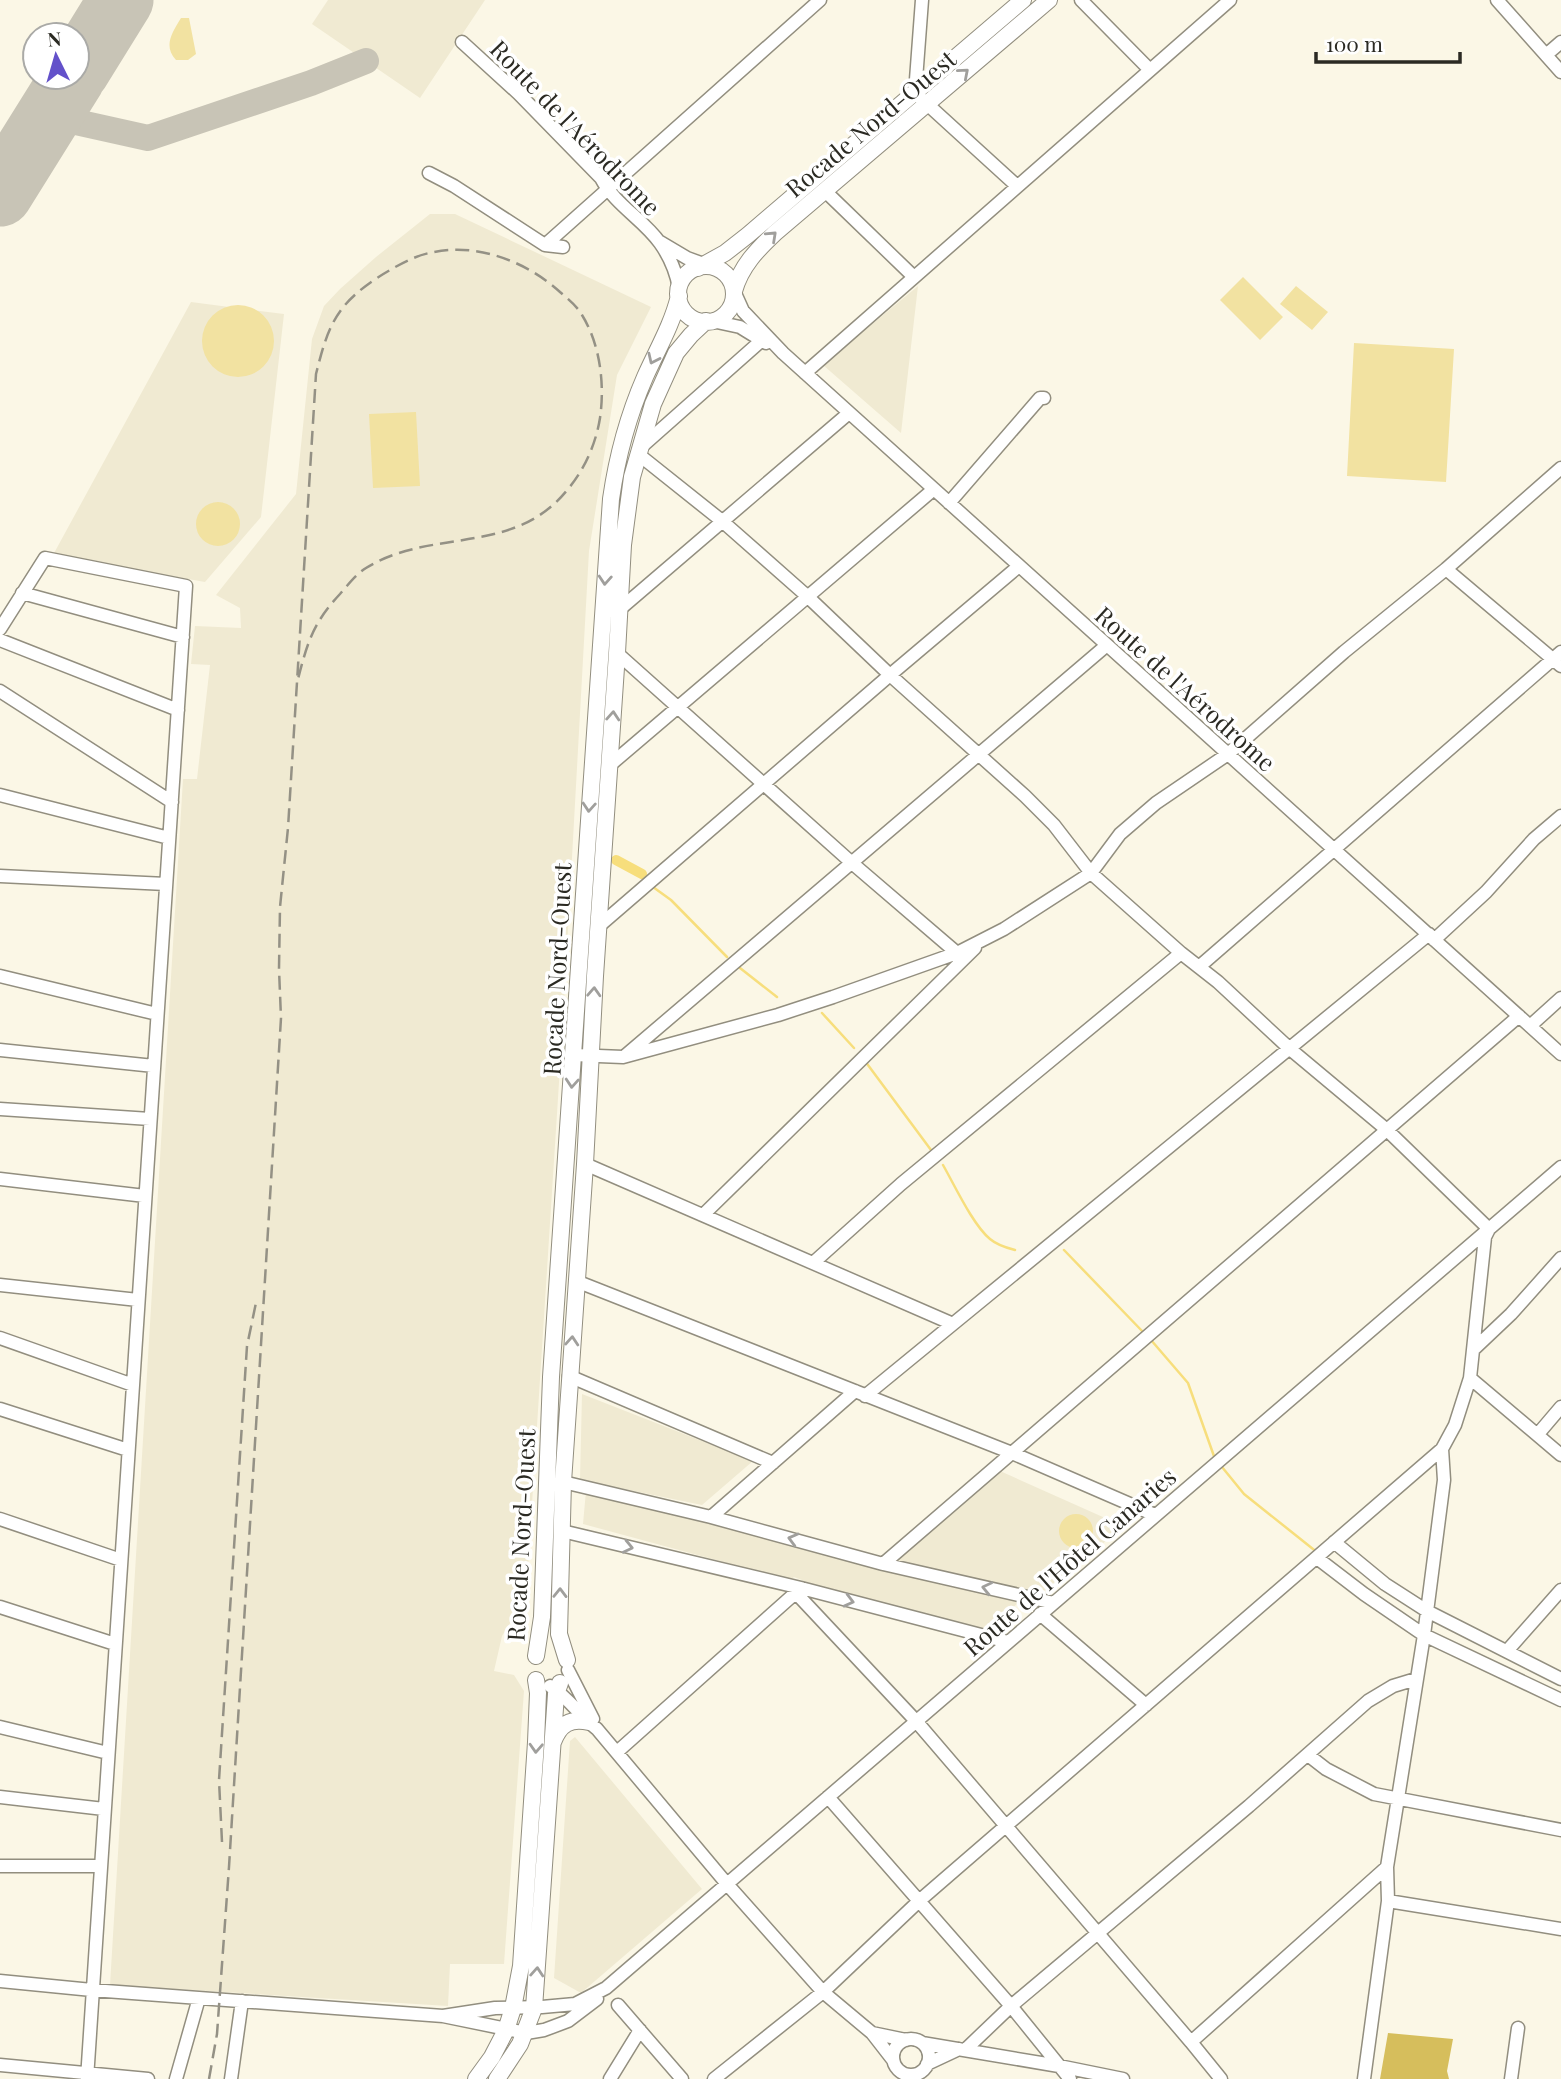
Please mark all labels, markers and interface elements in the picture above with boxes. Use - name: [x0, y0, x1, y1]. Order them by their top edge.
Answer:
- north arrow: [21, 21, 91, 91]
- scale bar: [1316, 21, 1460, 65]
- text: N: [46, 24, 63, 52]
- text: 100 m: [1326, 29, 1383, 57]
- street label: Route de l'Aérodrome: [484, 32, 668, 222]
- street label: Rocade Nord-Ouest: [778, 42, 962, 204]
- one-way arrow: [956, 69, 969, 81]
- one-way arrow: [764, 232, 777, 244]
- one-way arrow: [648, 352, 662, 365]
- one-way arrow: [598, 575, 613, 586]
- street label: Route de l'Aérodrome: [1089, 598, 1283, 778]
- one-way arrow: [605, 710, 620, 721]
- one-way arrow: [582, 802, 597, 813]
- street label: Rocade Nord-Ouest: [534, 861, 578, 1076]
- one-way arrow: [587, 986, 602, 997]
- one-way arrow: [565, 1078, 580, 1089]
- one-way arrow: [564, 1335, 579, 1346]
- street label: Rocade Nord-Ouest: [498, 1427, 542, 1642]
- street label: Route de l'Hôtel Canaries: [956, 1460, 1182, 1662]
- one-way arrow: [787, 1533, 799, 1548]
- one-way arrow: [622, 1539, 634, 1553]
- one-way arrow: [981, 1581, 993, 1596]
- one-way arrow: [552, 1587, 567, 1598]
- one-way arrow: [843, 1593, 855, 1607]
- one-way arrow: [529, 1742, 544, 1753]
- one-way arrow: [529, 1966, 544, 1977]

